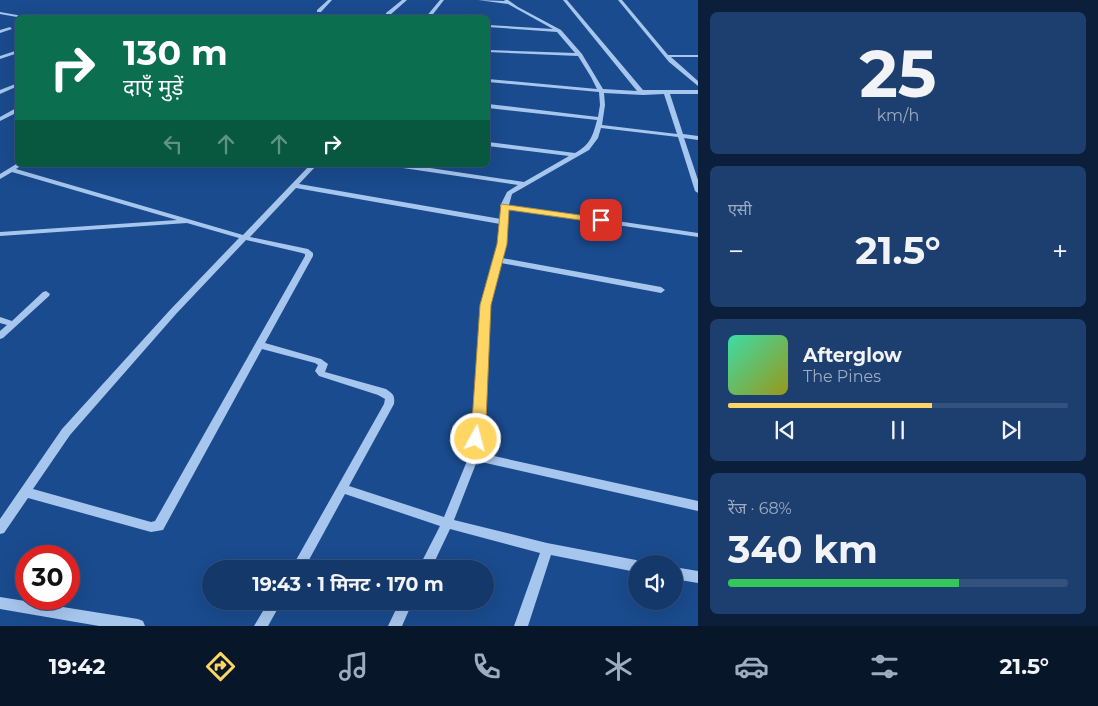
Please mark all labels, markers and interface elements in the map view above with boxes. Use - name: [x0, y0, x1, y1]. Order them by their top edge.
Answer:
- text: 130 m: [123, 31, 228, 74]
- text: 25: [859, 34, 937, 113]
- icon: right: [40, 35, 105, 100]
- text: दाएँ मुड़ें: [123, 74, 183, 101]
- text: km/h: [877, 106, 919, 125]
- icon: left: [159, 130, 187, 158]
- icon: ahead: [212, 130, 240, 158]
- icon: ahead: [265, 130, 293, 158]
- icon: right: [318, 130, 346, 158]
- pin: [580, 199, 622, 241]
- text: एसी: [728, 200, 752, 219]
- icon: arrive: [587, 206, 615, 234]
- text: 21.5°: [855, 227, 941, 274]
- text: −: [728, 234, 744, 268]
- text: +: [1052, 234, 1068, 268]
- text: Afterglow: [803, 344, 902, 367]
- text: The Pines: [803, 367, 881, 386]
- position arrow: [449, 412, 501, 464]
- icon: previous: [771, 416, 799, 444]
- icon: pause: [884, 416, 912, 444]
- icon: next: [997, 416, 1025, 444]
- text: रेंज · 68%: [728, 499, 792, 518]
- text: 340 km: [728, 526, 878, 573]
- speed limit sign: 30: [15, 545, 80, 610]
- map controls: [628, 555, 683, 610]
- button: sound: [628, 555, 683, 610]
- text: 19:43 · 1 मिनट · 170 m: [252, 573, 444, 596]
- icon: directions: [203, 649, 238, 684]
- icon: music: [336, 649, 371, 684]
- icon: phone: [469, 649, 504, 684]
- icon: climate: [601, 649, 636, 684]
- icon: car: [734, 649, 769, 684]
- icon: filters: [867, 649, 902, 684]
- text: 19:42: [49, 653, 105, 680]
- text: 21.5°: [1000, 653, 1049, 680]

